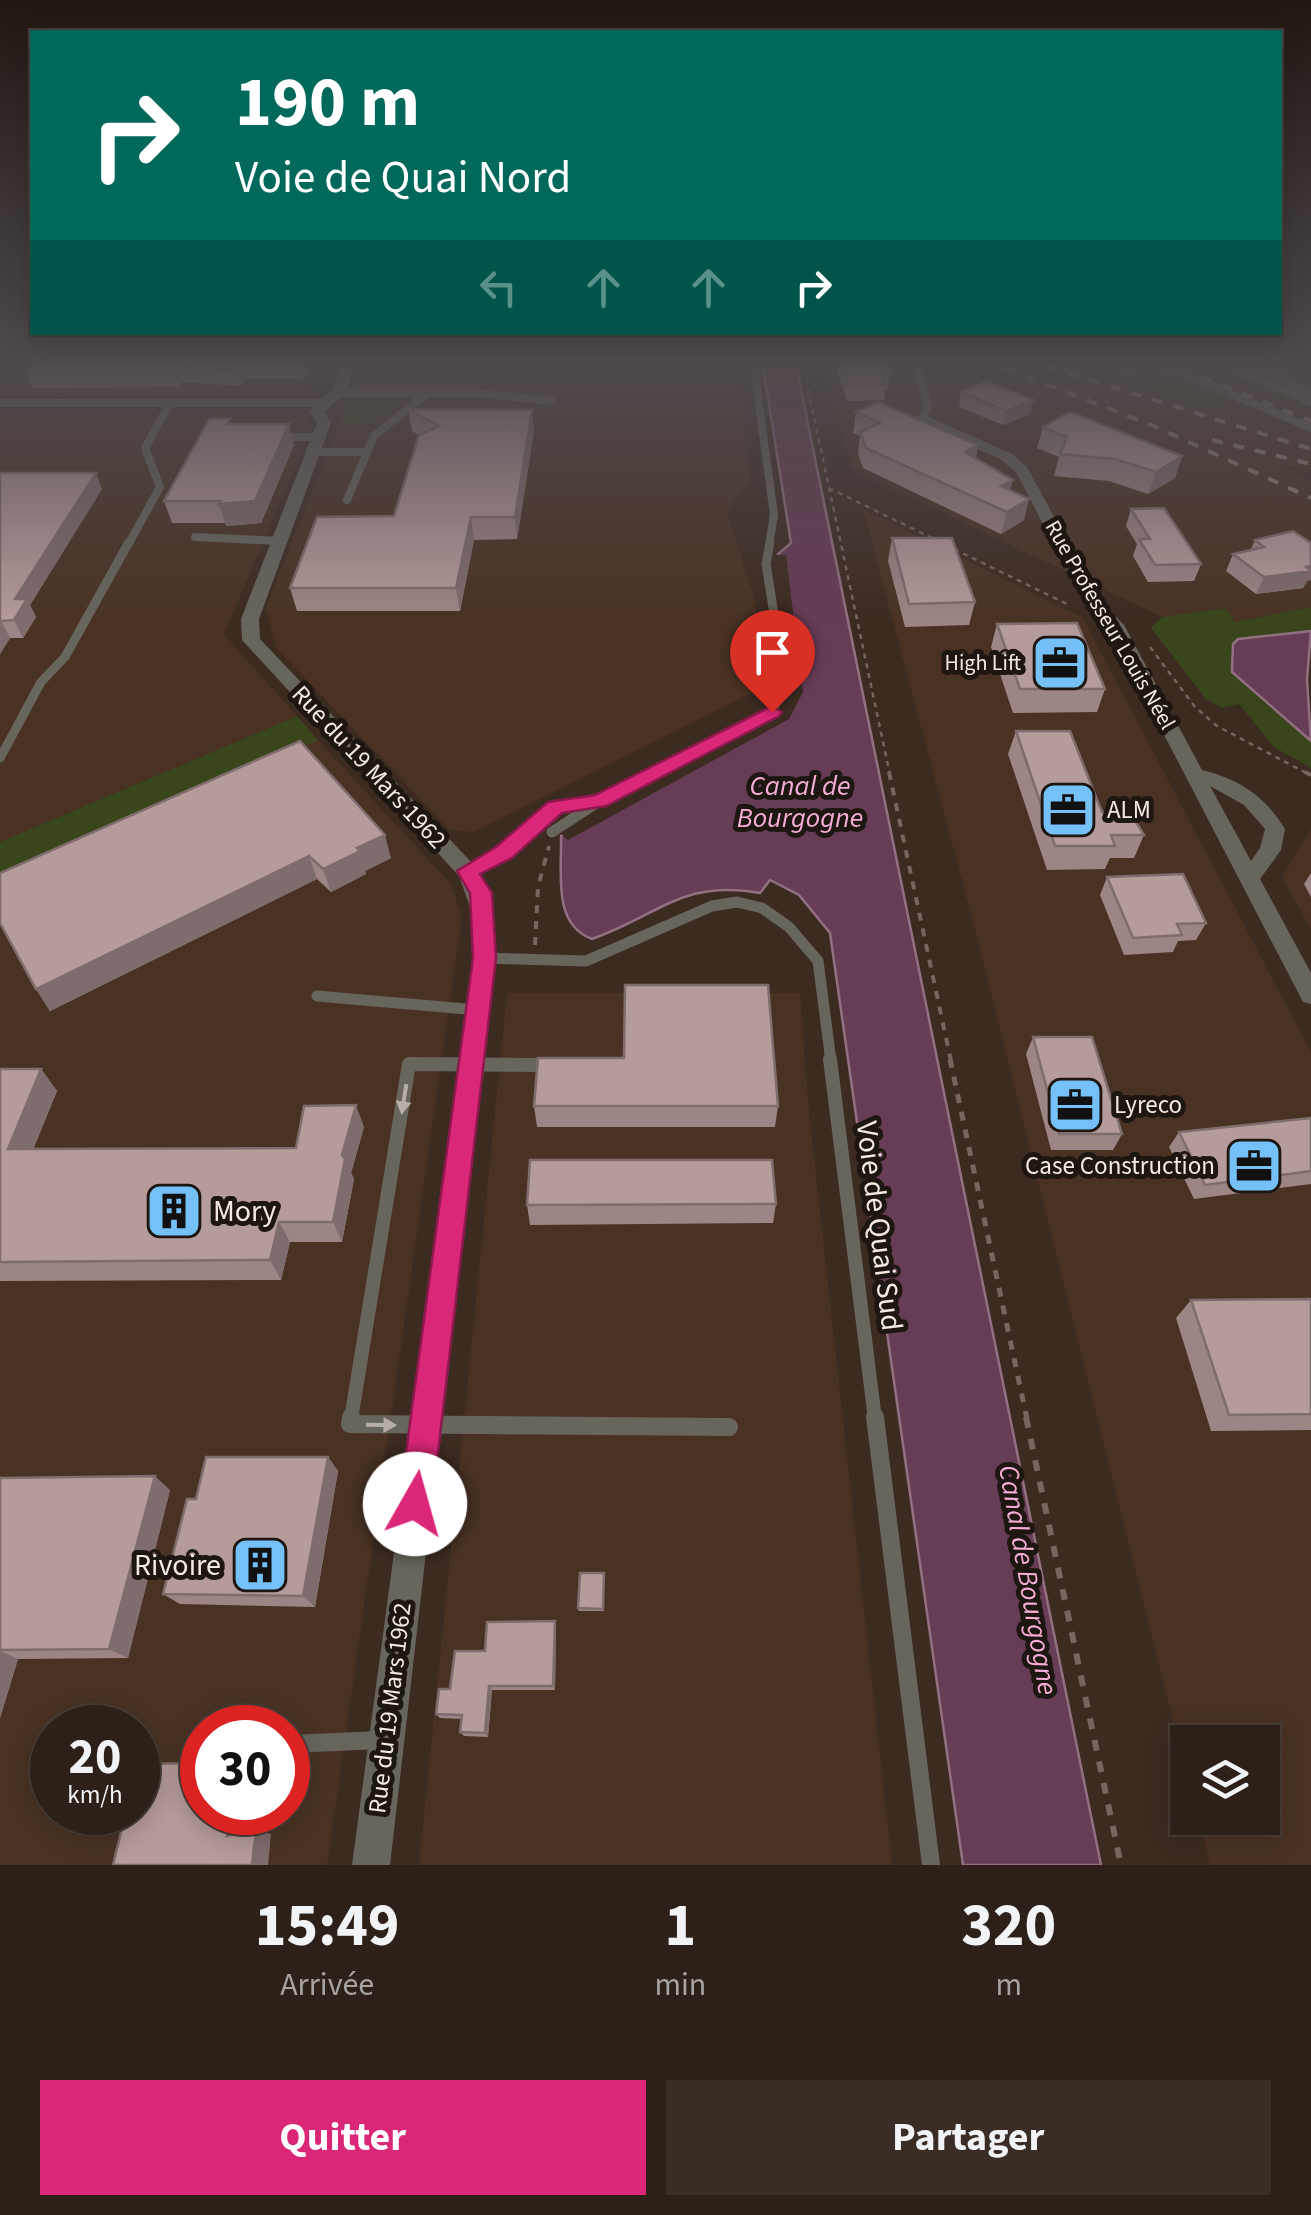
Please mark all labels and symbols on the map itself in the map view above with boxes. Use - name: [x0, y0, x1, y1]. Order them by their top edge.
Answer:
- street label: Rue Professeur Louis Néel: [1037, 514, 1183, 736]
- pin: [730, 610, 815, 713]
- office icon: High Lift: [1030, 633, 1090, 693]
- place label: High Lift: [945, 647, 1021, 679]
- street label: Rue du 19 Mars 1962: [284, 677, 454, 857]
- water label: Canal de Bourgogne: [737, 766, 863, 838]
- office icon: ALM: [1038, 780, 1098, 840]
- place label: ALM: [1107, 792, 1151, 828]
- office icon: Lyreco: [1045, 1075, 1105, 1135]
- one-way arrow: [395, 1084, 411, 1116]
- place label: Lyreco: [1114, 1087, 1182, 1123]
- street label: Voie de Quai Sud: [845, 1119, 913, 1333]
- office icon: Case Construction: [1224, 1136, 1284, 1196]
- place label: Case Construction: [1025, 1148, 1215, 1184]
- building icon: Mory: [144, 1181, 204, 1241]
- place label: Mory: [213, 1190, 276, 1233]
- one-way arrow: [365, 1418, 397, 1434]
- position arrow: [363, 1452, 467, 1556]
- water label: Canal de Bourgogne: [988, 1462, 1068, 1698]
- building icon: Rivoire: [230, 1535, 290, 1595]
- place label: Rivoire: [134, 1544, 221, 1587]
- street label: Rue du 19 Mars 1962: [359, 1601, 421, 1815]
- speed limit sign: 30: [180, 1705, 310, 1835]

